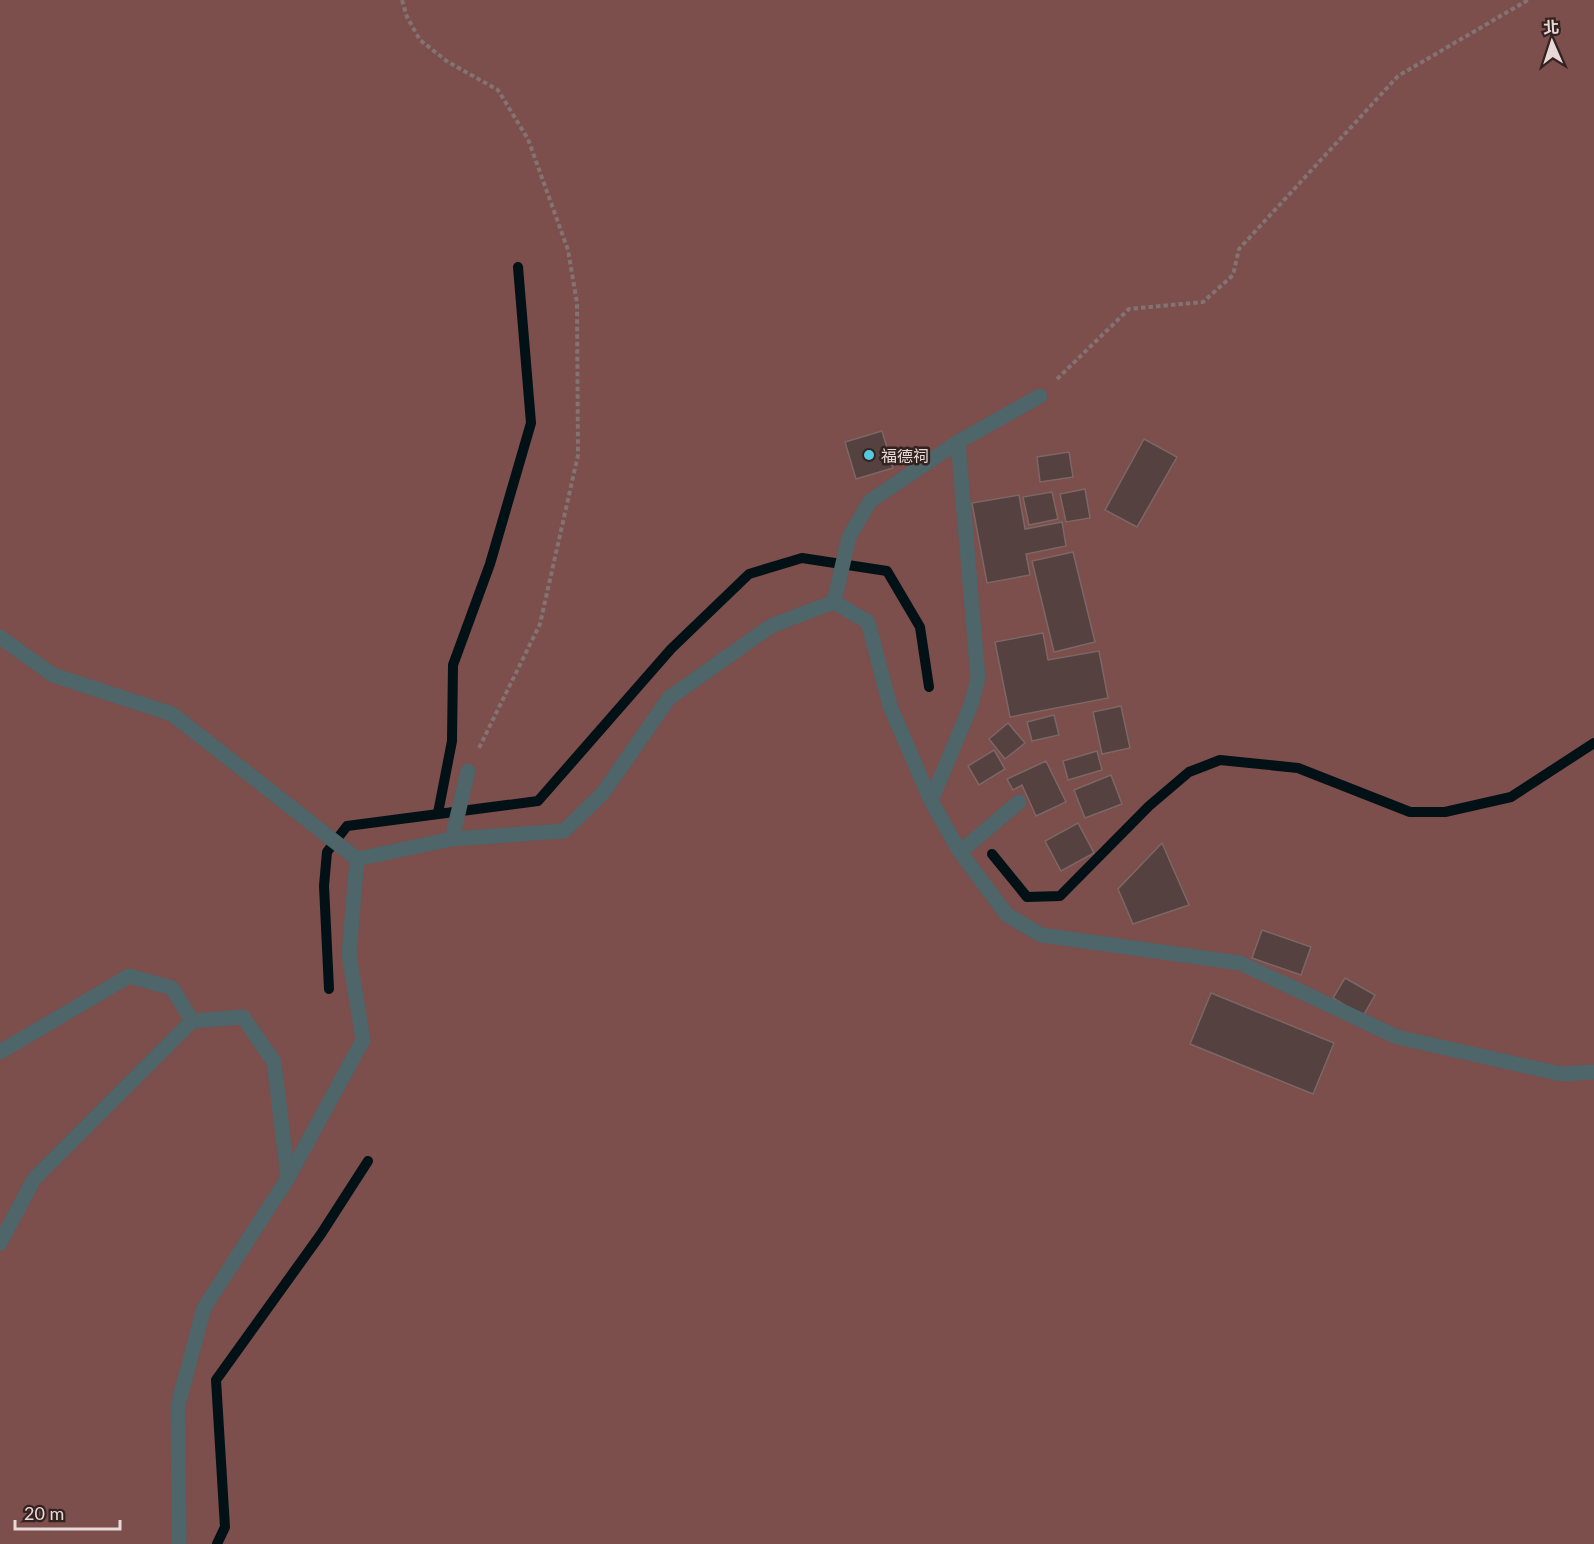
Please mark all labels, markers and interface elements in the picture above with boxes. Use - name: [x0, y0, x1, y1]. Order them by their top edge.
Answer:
- north arrow: [1522, 12, 1582, 72]
- text: 北: [1543, 17, 1560, 36]
- place label: 福德祠: [881, 446, 929, 465]
- marker: 福德祠: [862, 448, 876, 462]
- scale bar: [15, 1493, 120, 1531]
- text: 20 m: [24, 1502, 64, 1524]

